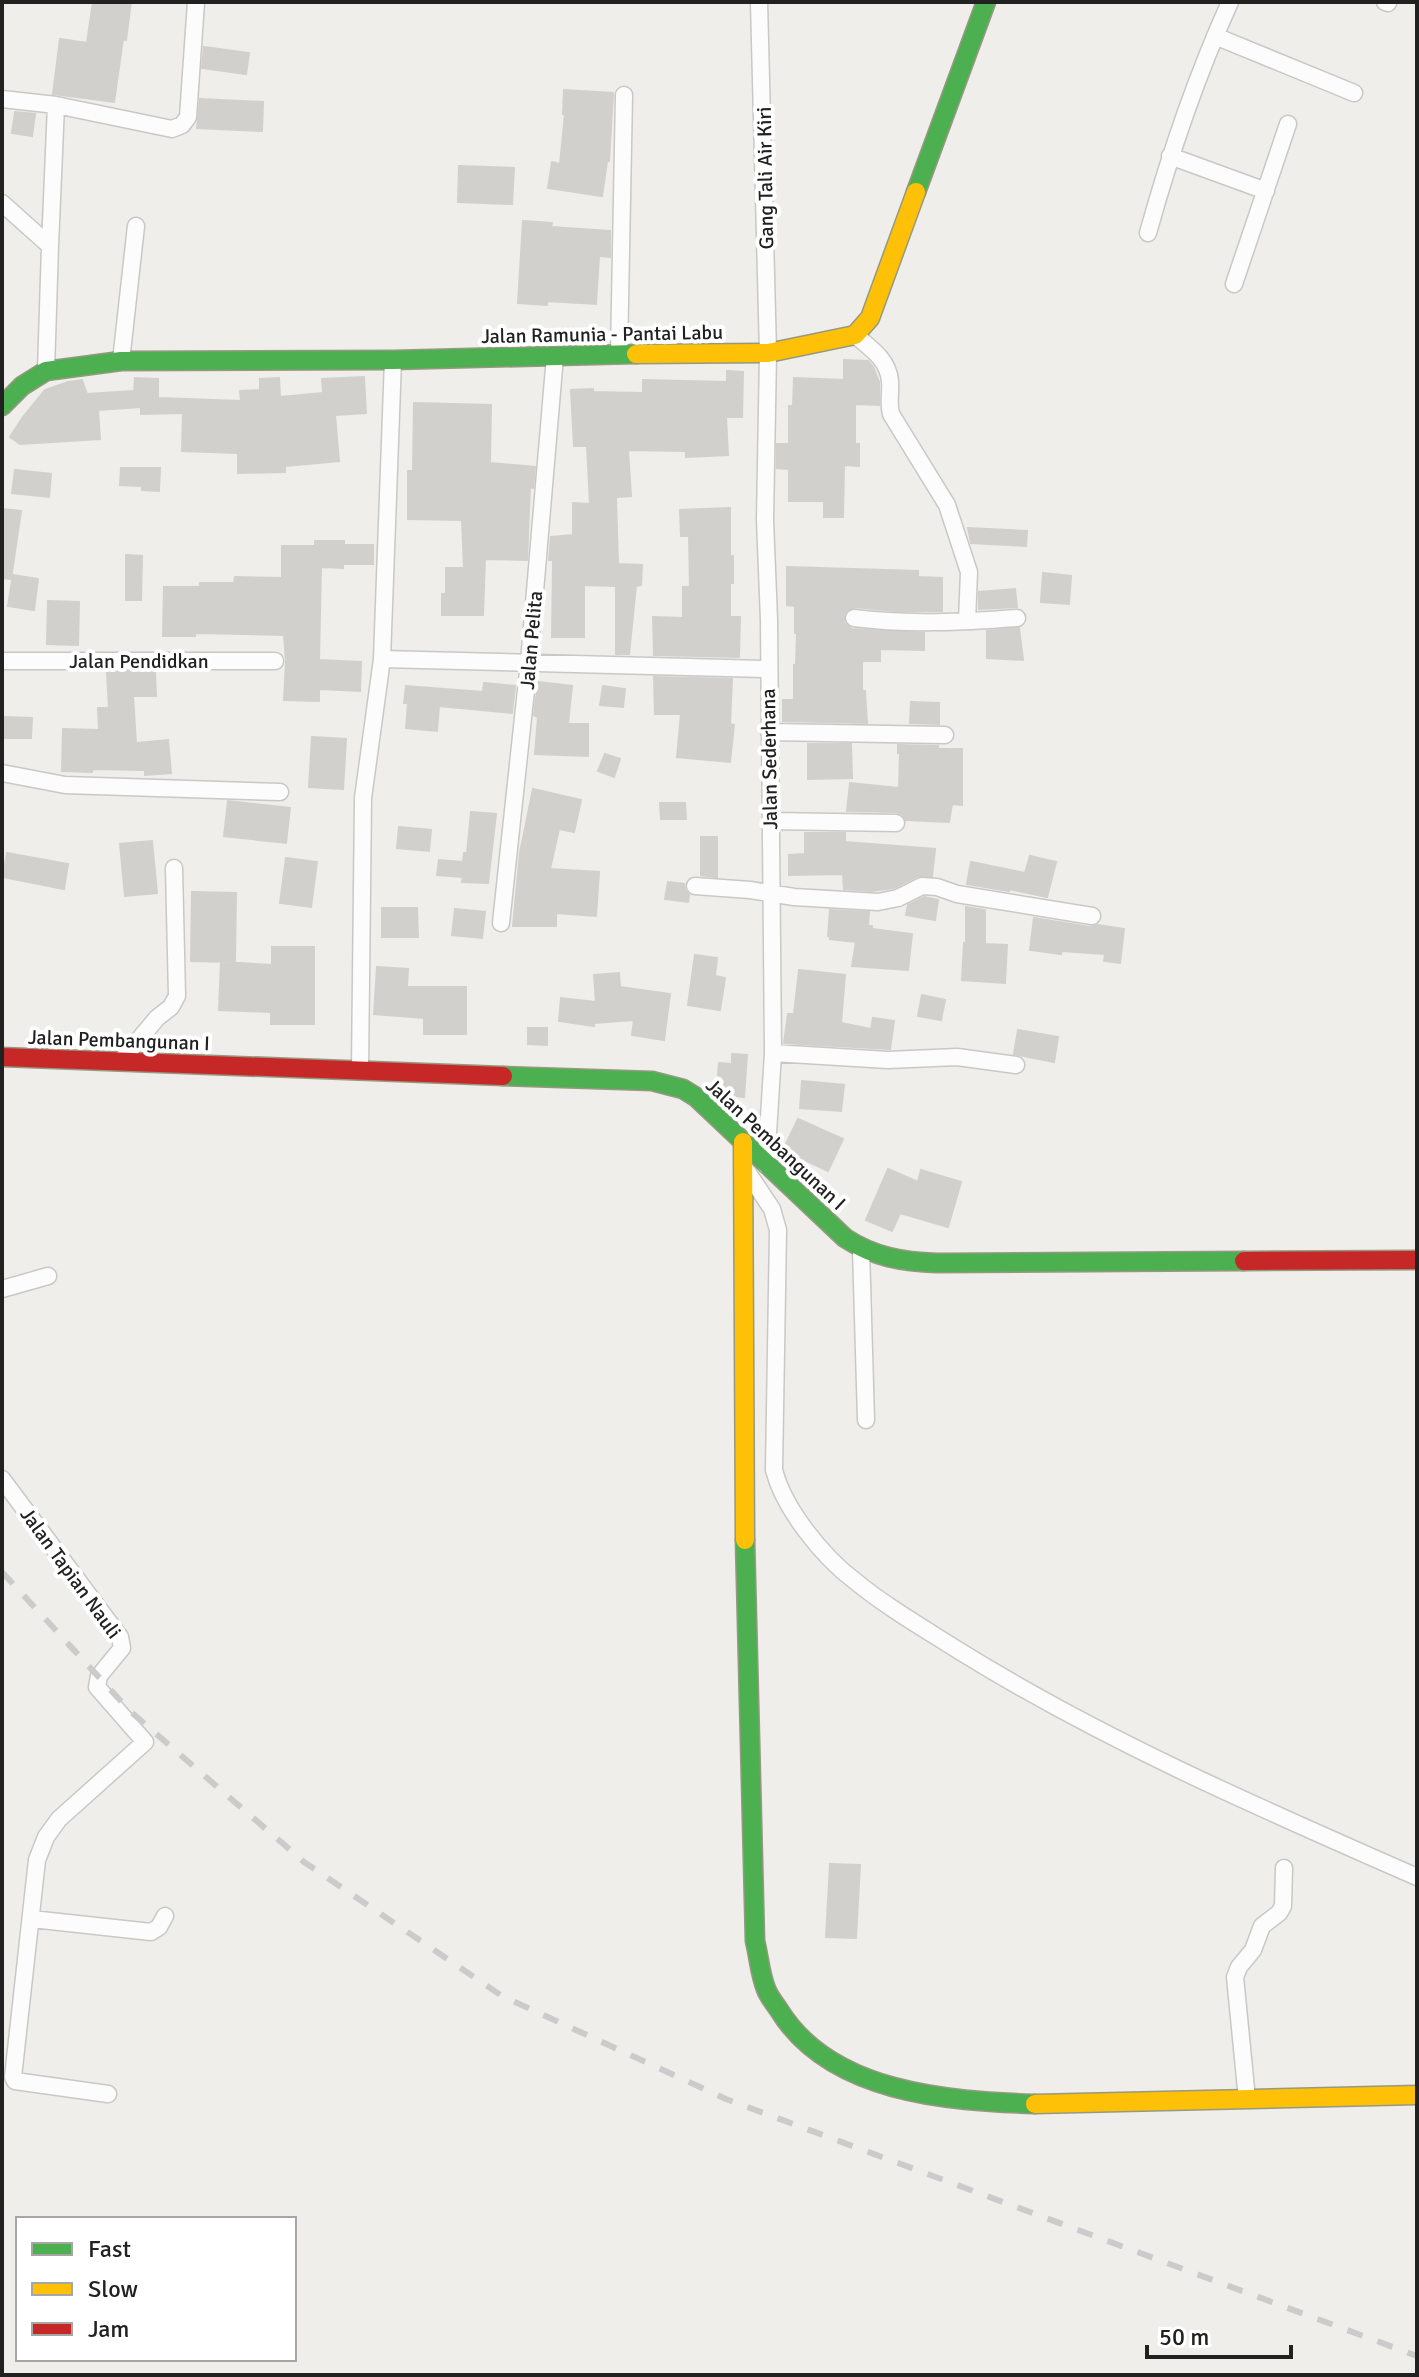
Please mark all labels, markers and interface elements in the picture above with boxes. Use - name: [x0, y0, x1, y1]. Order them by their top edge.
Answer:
- street label: Gang Tali Air Kiri: [752, 106, 779, 250]
- street label: Jalan Ramunia - Pantai Labu: [481, 320, 723, 349]
- street label: Jalan Pelita: [515, 590, 548, 690]
- street label: Jalan Pendidkan: [69, 649, 209, 674]
- street label: Jalan Sederhana: [756, 688, 783, 830]
- street label: Jalan Pembangunan I: [28, 1025, 210, 1056]
- street label: Jalan Pembangunan I: [701, 1073, 851, 1216]
- street label: Jalan Tapian Nauli: [15, 1503, 126, 1644]
- legend: [16, 2217, 296, 2361]
- text: Fast: [88, 2234, 131, 2264]
- text: Slow: [88, 2274, 138, 2304]
- scale bar: [1147, 2309, 1291, 2359]
- text: Jam: [88, 2314, 129, 2344]
- text: 50 m: [1159, 2322, 1209, 2352]

